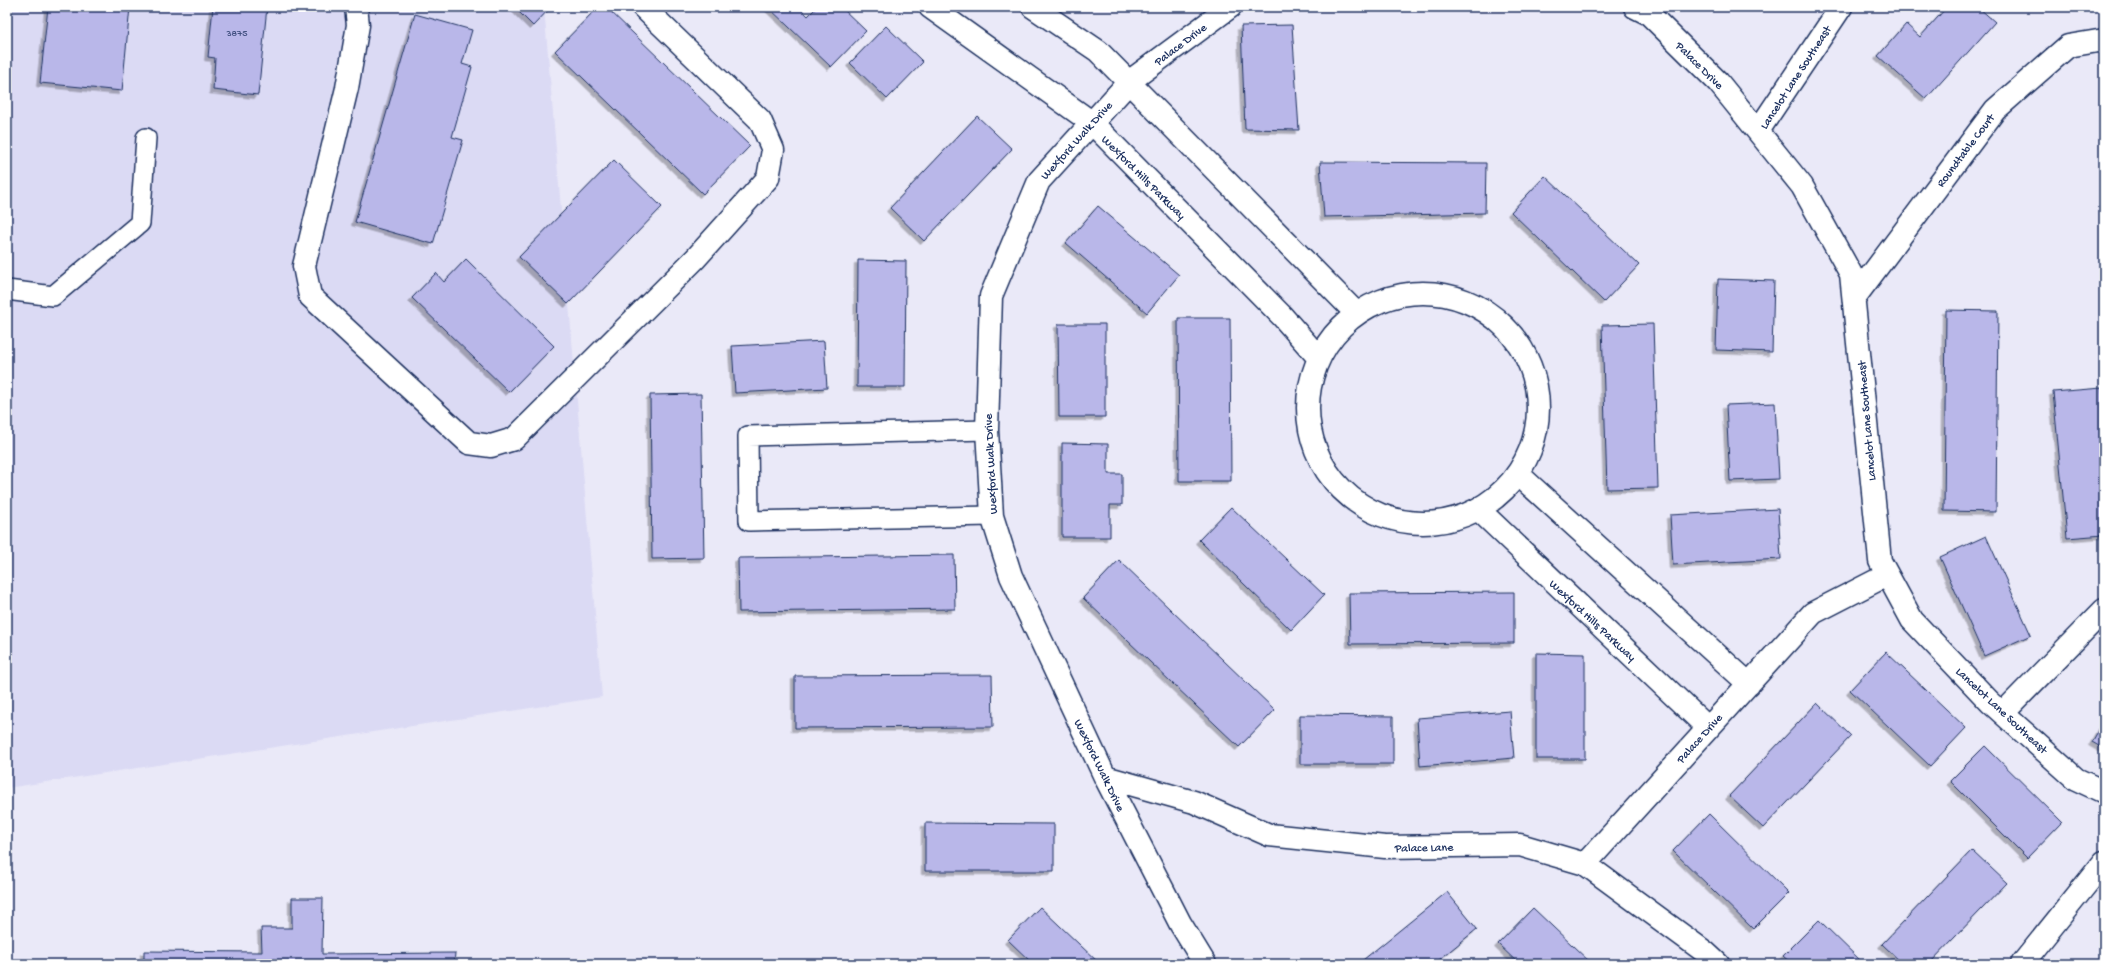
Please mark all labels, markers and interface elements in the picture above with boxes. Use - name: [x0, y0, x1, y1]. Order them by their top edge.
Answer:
- street label: Palace Drive: [1151, 21, 1211, 70]
- street label: Lancelot Lane Southeast: [1758, 23, 1836, 132]
- house number: 3875: [225, 28, 248, 40]
- street label: Palace Drive: [1671, 39, 1726, 94]
- street label: Wexford Walk Drive: [1039, 99, 1117, 183]
- street label: Roundtable Court: [1935, 111, 1999, 191]
- street label: Wexford Hills Parkway: [1098, 133, 1188, 224]
- street label: Lancelot Lane Southeast: [1856, 359, 1880, 481]
- street label: Wexford Walk Drive: [982, 413, 1002, 514]
- street label: Wexford Hills Parkway: [1545, 578, 1638, 665]
- street label: Lancelot Lane Southeast: [1952, 665, 2050, 758]
- street label: Palace Drive: [1674, 711, 1727, 768]
- street label: Wexford Walk Drive: [1070, 718, 1127, 815]
- street label: Palace Lane: [1394, 841, 1454, 857]

